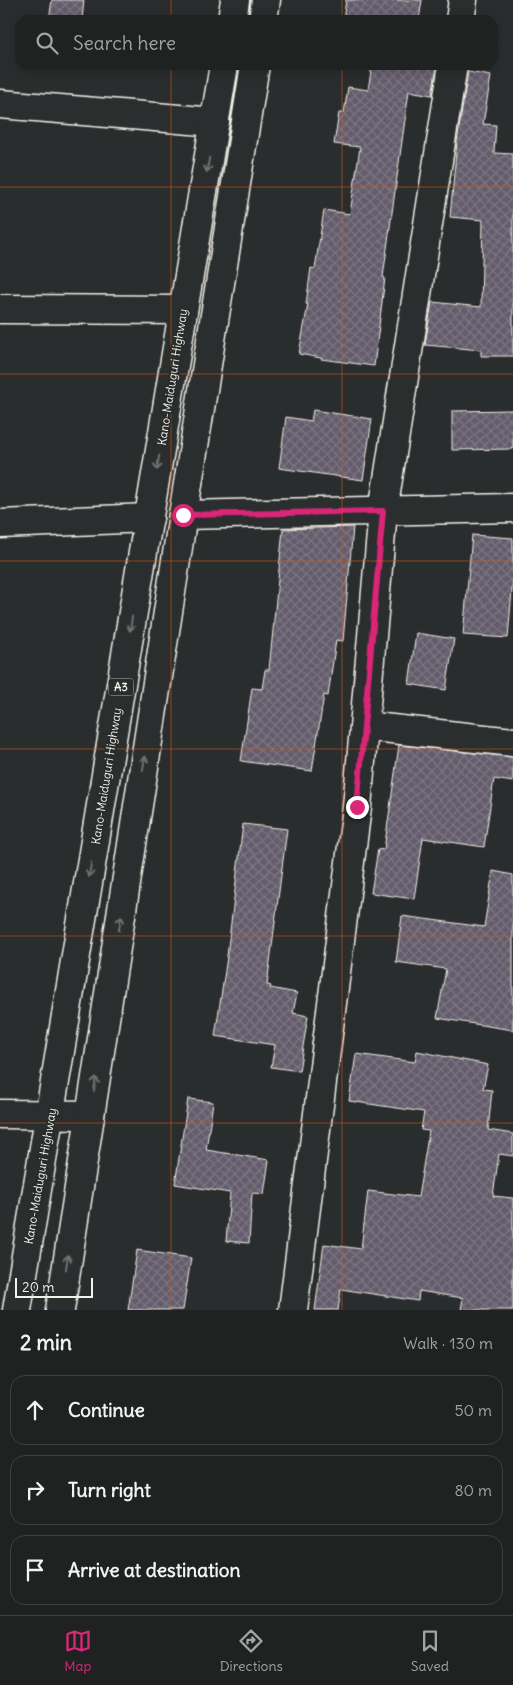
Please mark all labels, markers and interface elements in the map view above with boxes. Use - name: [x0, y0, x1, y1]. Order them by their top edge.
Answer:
- search box: [15, 15, 498, 70]
- icon: search: [33, 29, 61, 57]
- text: Search here: [73, 31, 176, 55]
- one-way arrow: [202, 156, 212, 172]
- street label: Kano-Maiduguri Highway: [154, 308, 190, 446]
- one-way arrow: [152, 455, 162, 471]
- route start: [172, 504, 195, 527]
- one-way arrow: [126, 615, 136, 631]
- road number: A3: [108, 679, 134, 696]
- street label: Kano-Maiduguri Highway: [88, 707, 124, 845]
- one-way arrow: [140, 755, 150, 771]
- route end: [346, 796, 369, 819]
- one-way arrow: [85, 862, 95, 878]
- one-way arrow: [115, 916, 125, 932]
- one-way arrow: [90, 1076, 100, 1092]
- street label: Kano-Maiduguri Highway: [21, 1107, 59, 1245]
- one-way arrow: [63, 1254, 73, 1270]
- scale bar: [15, 1275, 92, 1298]
- text: 20 m: [22, 1278, 55, 1296]
- text: 2 min: [20, 1329, 72, 1356]
- text: Walk · 130 m: [403, 1333, 493, 1353]
- icon: ahead: [21, 1396, 49, 1424]
- text: Continue: [68, 1398, 145, 1422]
- text: 50 m: [454, 1400, 492, 1420]
- icon: right: [21, 1476, 49, 1504]
- text: Turn right: [68, 1478, 151, 1502]
- text: 80 m: [454, 1480, 492, 1500]
- icon: arrive: [21, 1556, 49, 1584]
- text: Arrive at destination: [68, 1558, 241, 1582]
- tab: Map: [64, 1627, 92, 1675]
- tab: Directions: [220, 1627, 283, 1675]
- tab: Saved: [411, 1627, 449, 1675]

